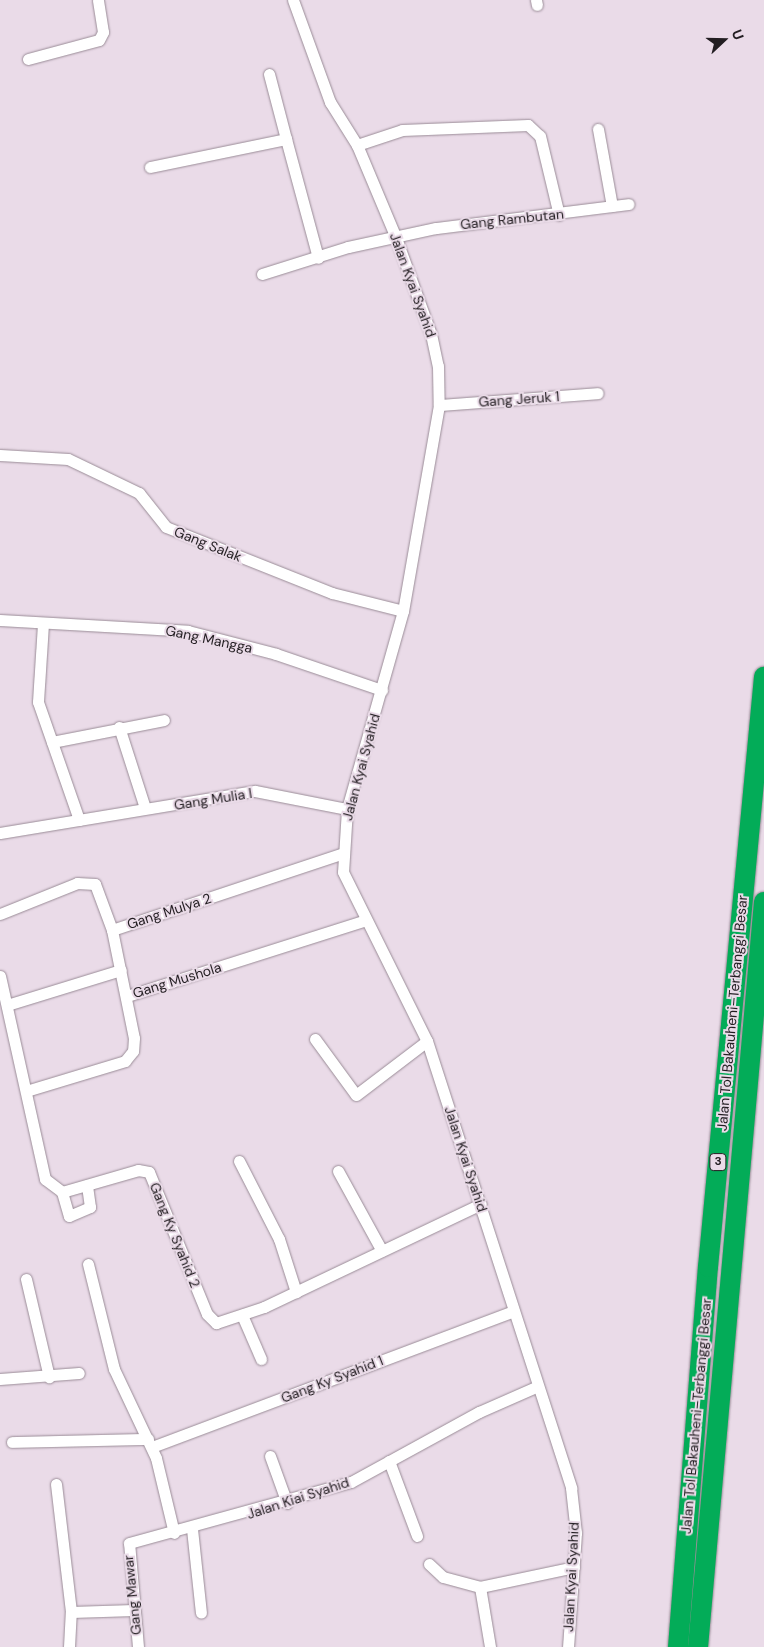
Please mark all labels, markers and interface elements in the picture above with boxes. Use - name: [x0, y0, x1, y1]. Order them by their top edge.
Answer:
- north arrow: [699, 15, 749, 65]
- text: U: [728, 27, 748, 42]
- street label: Gang Rambutan: [459, 205, 565, 233]
- street label: Jalan Kyai Syahid: [386, 230, 440, 340]
- street label: Gang Jeruk 1: [478, 388, 560, 410]
- street label: Gang Salak: [172, 523, 244, 565]
- street label: Gang Mangga: [164, 622, 254, 656]
- street label: Jalan Kyai Syahid: [339, 712, 383, 822]
- street label: Gang Mulia I: [173, 785, 253, 813]
- street label: Gang Mulya 2: [125, 889, 213, 933]
- street label: Jalan Tol Bakauheni–Terbanggi Besar: [713, 894, 751, 1132]
- street label: Gang Mushola: [131, 959, 223, 1001]
- street label: Jalan Kyai Syahid: [441, 1104, 491, 1214]
- road number: 3: [709, 1152, 727, 1172]
- street label: Gang Ky Syahid 2: [146, 1180, 204, 1290]
- street label: Jalan Tol Bakauheni–Terbanggi Besar: [677, 1297, 715, 1535]
- street label: Gang Ky Syahid 1: [279, 1352, 385, 1406]
- street label: Jalan Kiai Syahid: [245, 1474, 351, 1522]
- street label: Jalan Kyai Syahid: [560, 1522, 582, 1632]
- street label: Gang Mawar: [119, 1554, 145, 1636]

